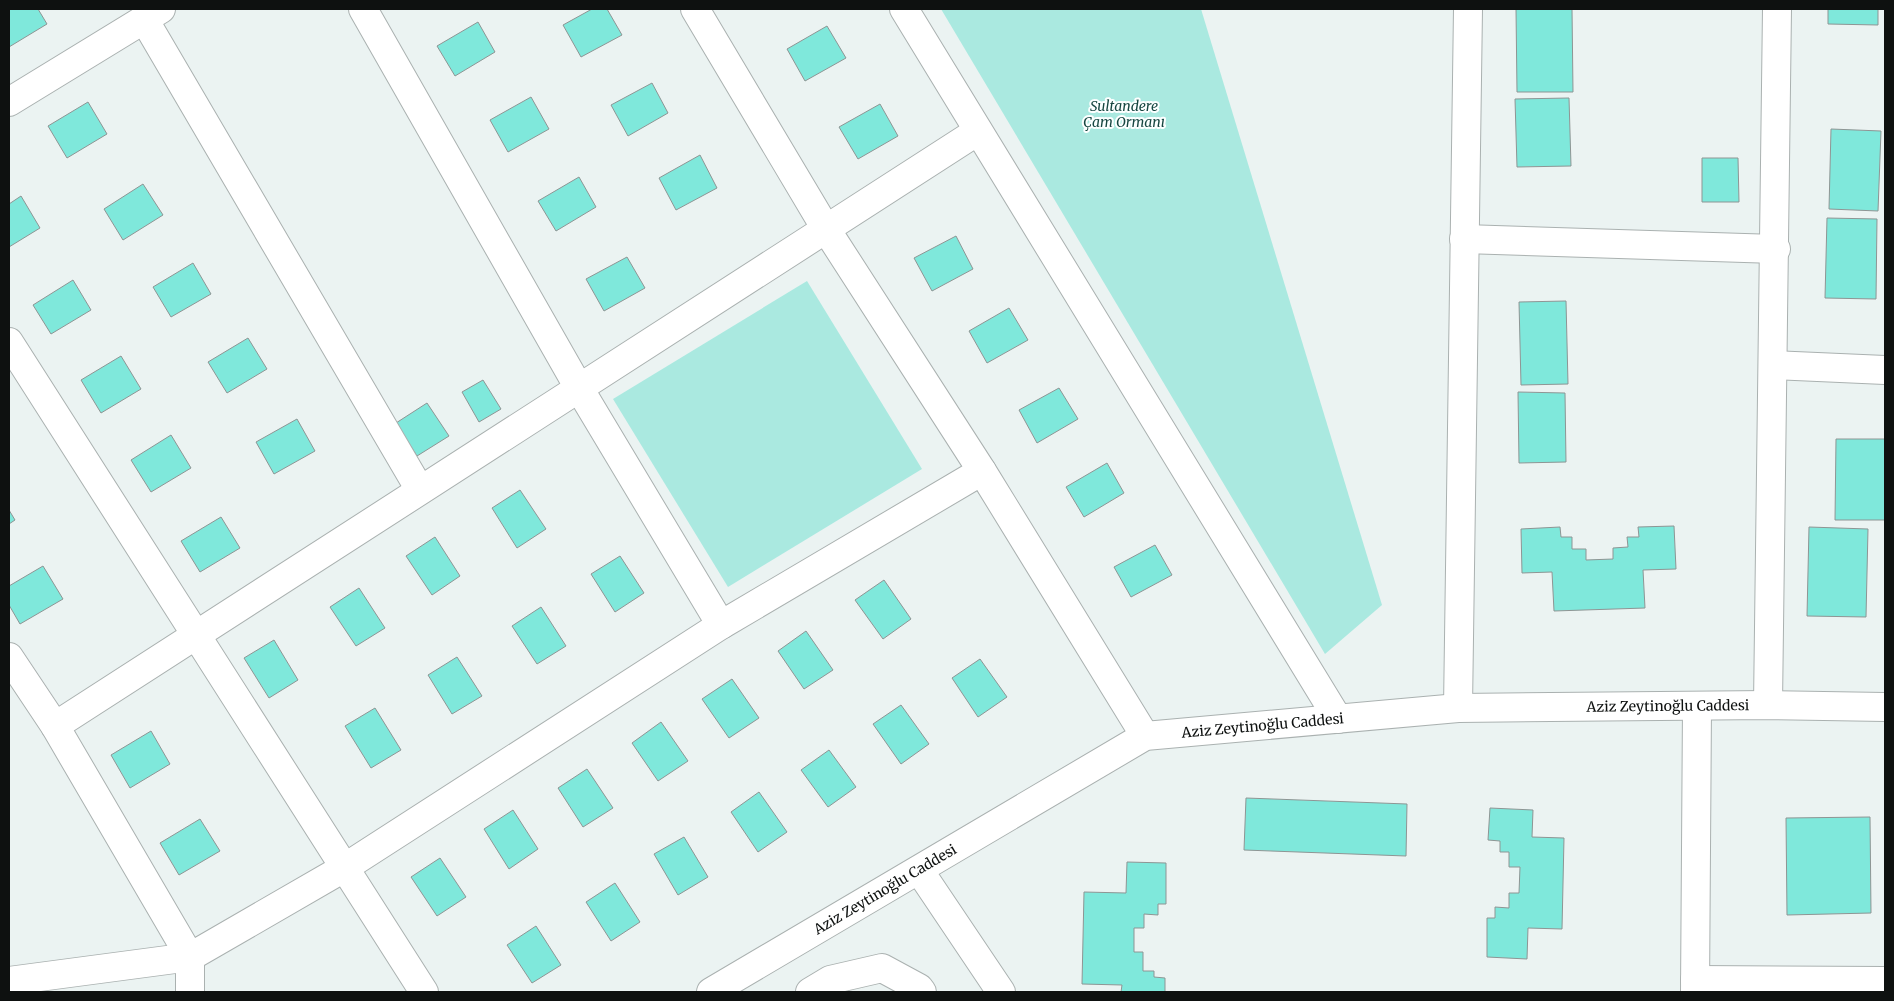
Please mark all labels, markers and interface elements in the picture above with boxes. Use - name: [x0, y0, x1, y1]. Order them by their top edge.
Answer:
- park label: Sultandere Çam Ormanı: [1083, 97, 1165, 131]
- street label: Aziz Zeytinoğlu Caddesi: [1585, 696, 1750, 716]
- street label: Aziz Zeytinoğlu Caddesi: [1180, 709, 1345, 742]
- street label: Aziz Zeytinoğlu Caddesi: [809, 840, 960, 939]

